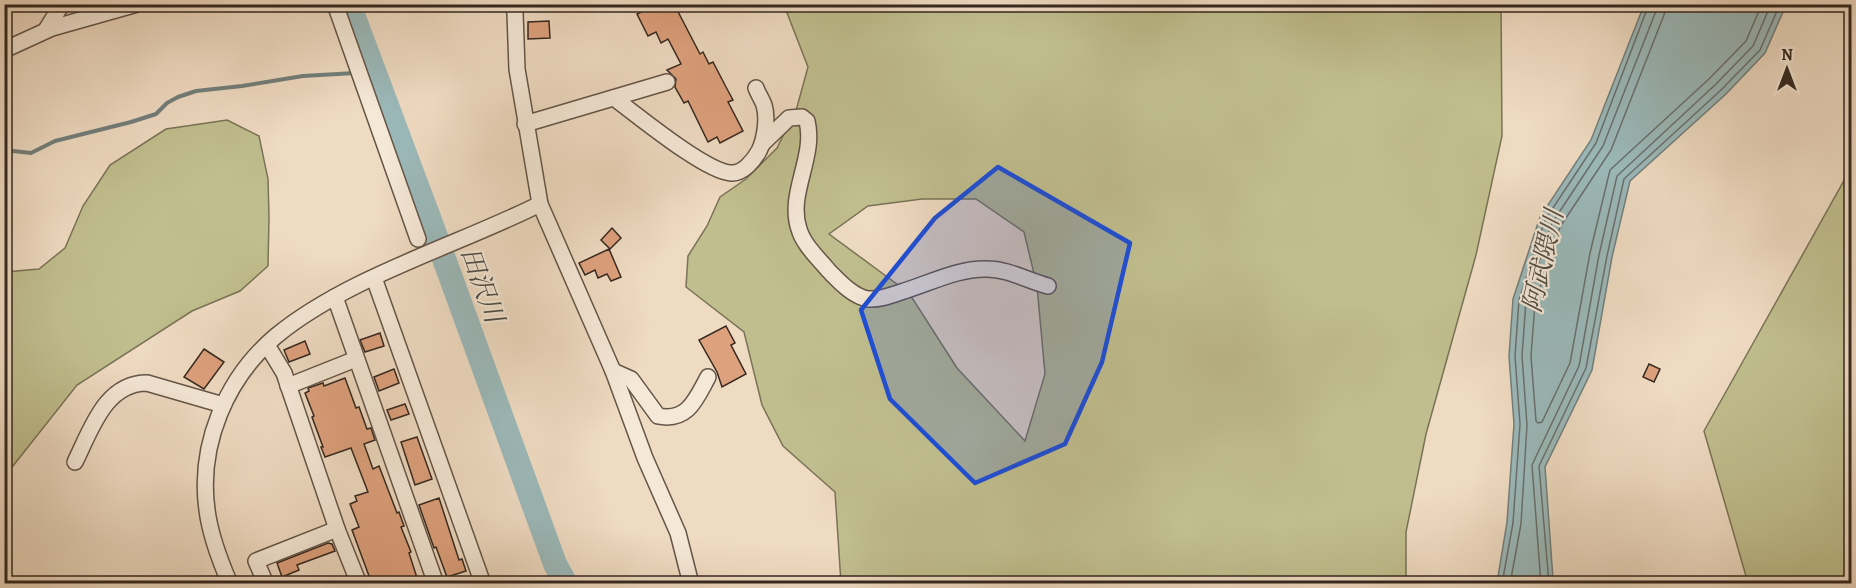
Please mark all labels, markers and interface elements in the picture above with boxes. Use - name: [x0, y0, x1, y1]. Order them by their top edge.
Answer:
- north arrow: [1757, 39, 1817, 99]
- text: N: [1781, 44, 1793, 66]
- water label: 阿武隈川: [1514, 203, 1572, 316]
- water label: 田沢川: [452, 242, 513, 330]

